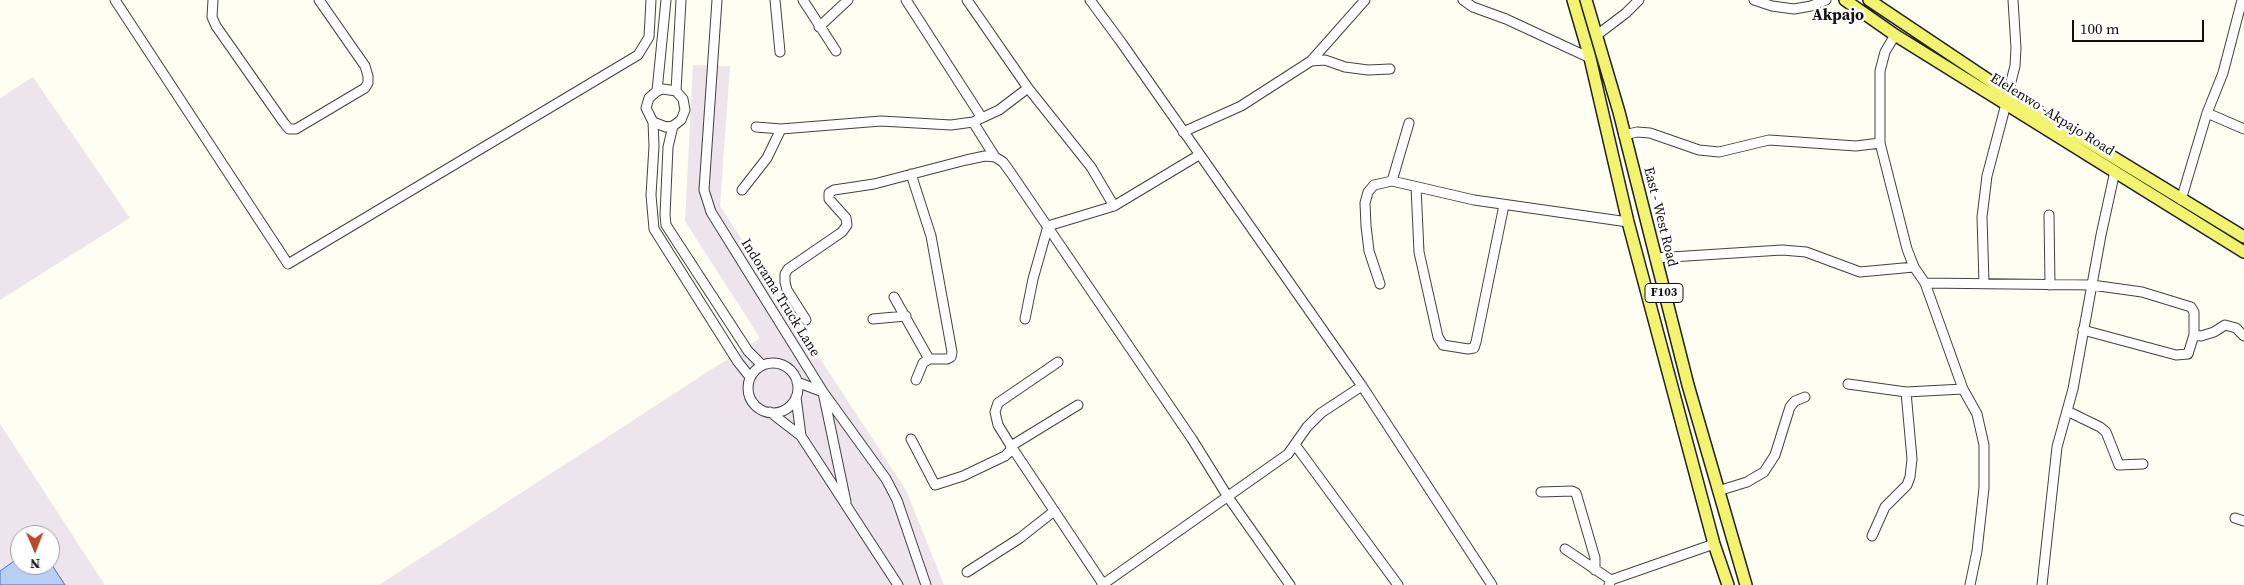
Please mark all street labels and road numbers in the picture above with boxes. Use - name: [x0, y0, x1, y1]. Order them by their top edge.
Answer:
- street label: Elelenwo -Akpajo Road: [1987, 70, 2117, 160]
- street label: East - West Road: [1639, 165, 1681, 269]
- street label: Indorama Truck Lane: [737, 236, 823, 360]
- road number: F103: [1645, 284, 1683, 302]

